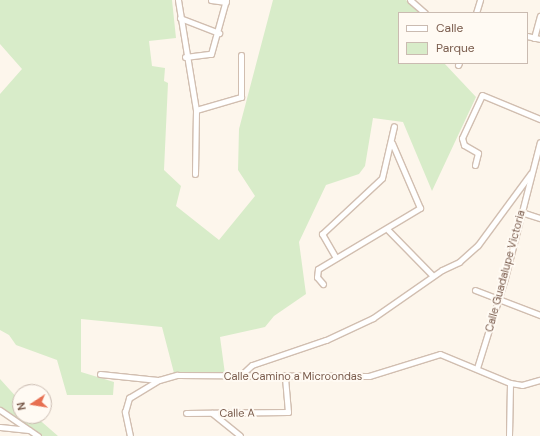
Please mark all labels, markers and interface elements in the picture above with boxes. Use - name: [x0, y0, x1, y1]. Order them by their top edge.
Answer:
- legend: [398, 12, 528, 64]
- text: Calle: [436, 20, 463, 36]
- text: Parque: [436, 40, 475, 56]
- street label: Calle Guadalupe Victoria: [482, 209, 528, 333]
- street label: Calle Camino a Microondas: [224, 369, 362, 383]
- north arrow: [12, 384, 52, 424]
- text: N: [14, 401, 29, 412]
- street label: Calle A: [219, 406, 255, 420]

